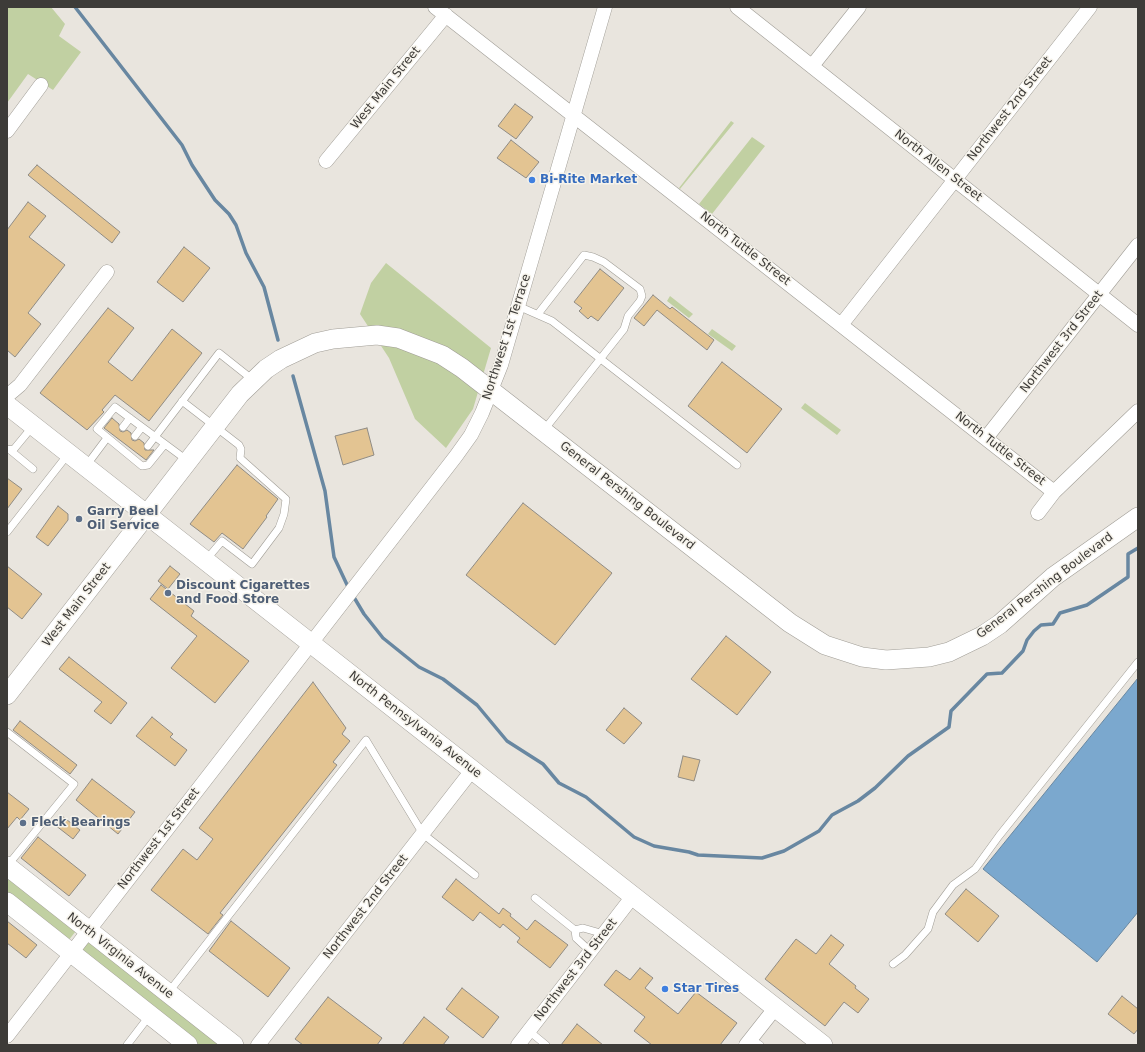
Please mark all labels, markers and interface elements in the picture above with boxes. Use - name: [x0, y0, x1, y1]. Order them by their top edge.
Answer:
- street label: West Main Street: [348, 44, 424, 132]
- street label: Northwest 2nd Street: [965, 54, 1055, 164]
- street label: North Allen Street: [891, 127, 985, 205]
- place label: Bi-Rite Market: [540, 173, 637, 187]
- marker: Bi-Rite Market: [527, 175, 537, 185]
- street label: North Tuttle Street: [697, 209, 793, 289]
- street label: Northwest 1st Terrace: [480, 272, 534, 402]
- street label: Northwest 3rd Street: [1018, 288, 1106, 396]
- street label: North Tuttle Street: [952, 409, 1048, 489]
- street label: General Pershing Boulevard: [557, 439, 697, 553]
- place label: Garry Beel Oil Service: [87, 505, 159, 533]
- marker: Garry Beel Oil Service: [74, 514, 84, 524]
- street label: General Pershing Boulevard: [974, 530, 1116, 642]
- street label: West Main Street: [40, 560, 114, 650]
- place label: Discount Cigarettes and Food Store: [176, 579, 310, 607]
- marker: Discount Cigarettes and Food Store: [163, 588, 173, 598]
- street label: North Pennsylvania Avenue: [346, 669, 484, 781]
- street label: Northwest 1st Street: [115, 786, 203, 892]
- place label: Fleck Bearings: [31, 816, 130, 830]
- marker: Fleck Bearings: [18, 818, 28, 828]
- street label: Northwest 2nd Street: [321, 852, 411, 962]
- street label: North Virginia Avenue: [64, 910, 176, 1002]
- street label: Northwest 3rd Street: [532, 916, 620, 1024]
- place label: Star Tires: [673, 982, 739, 996]
- marker: Star Tires: [660, 984, 670, 994]

